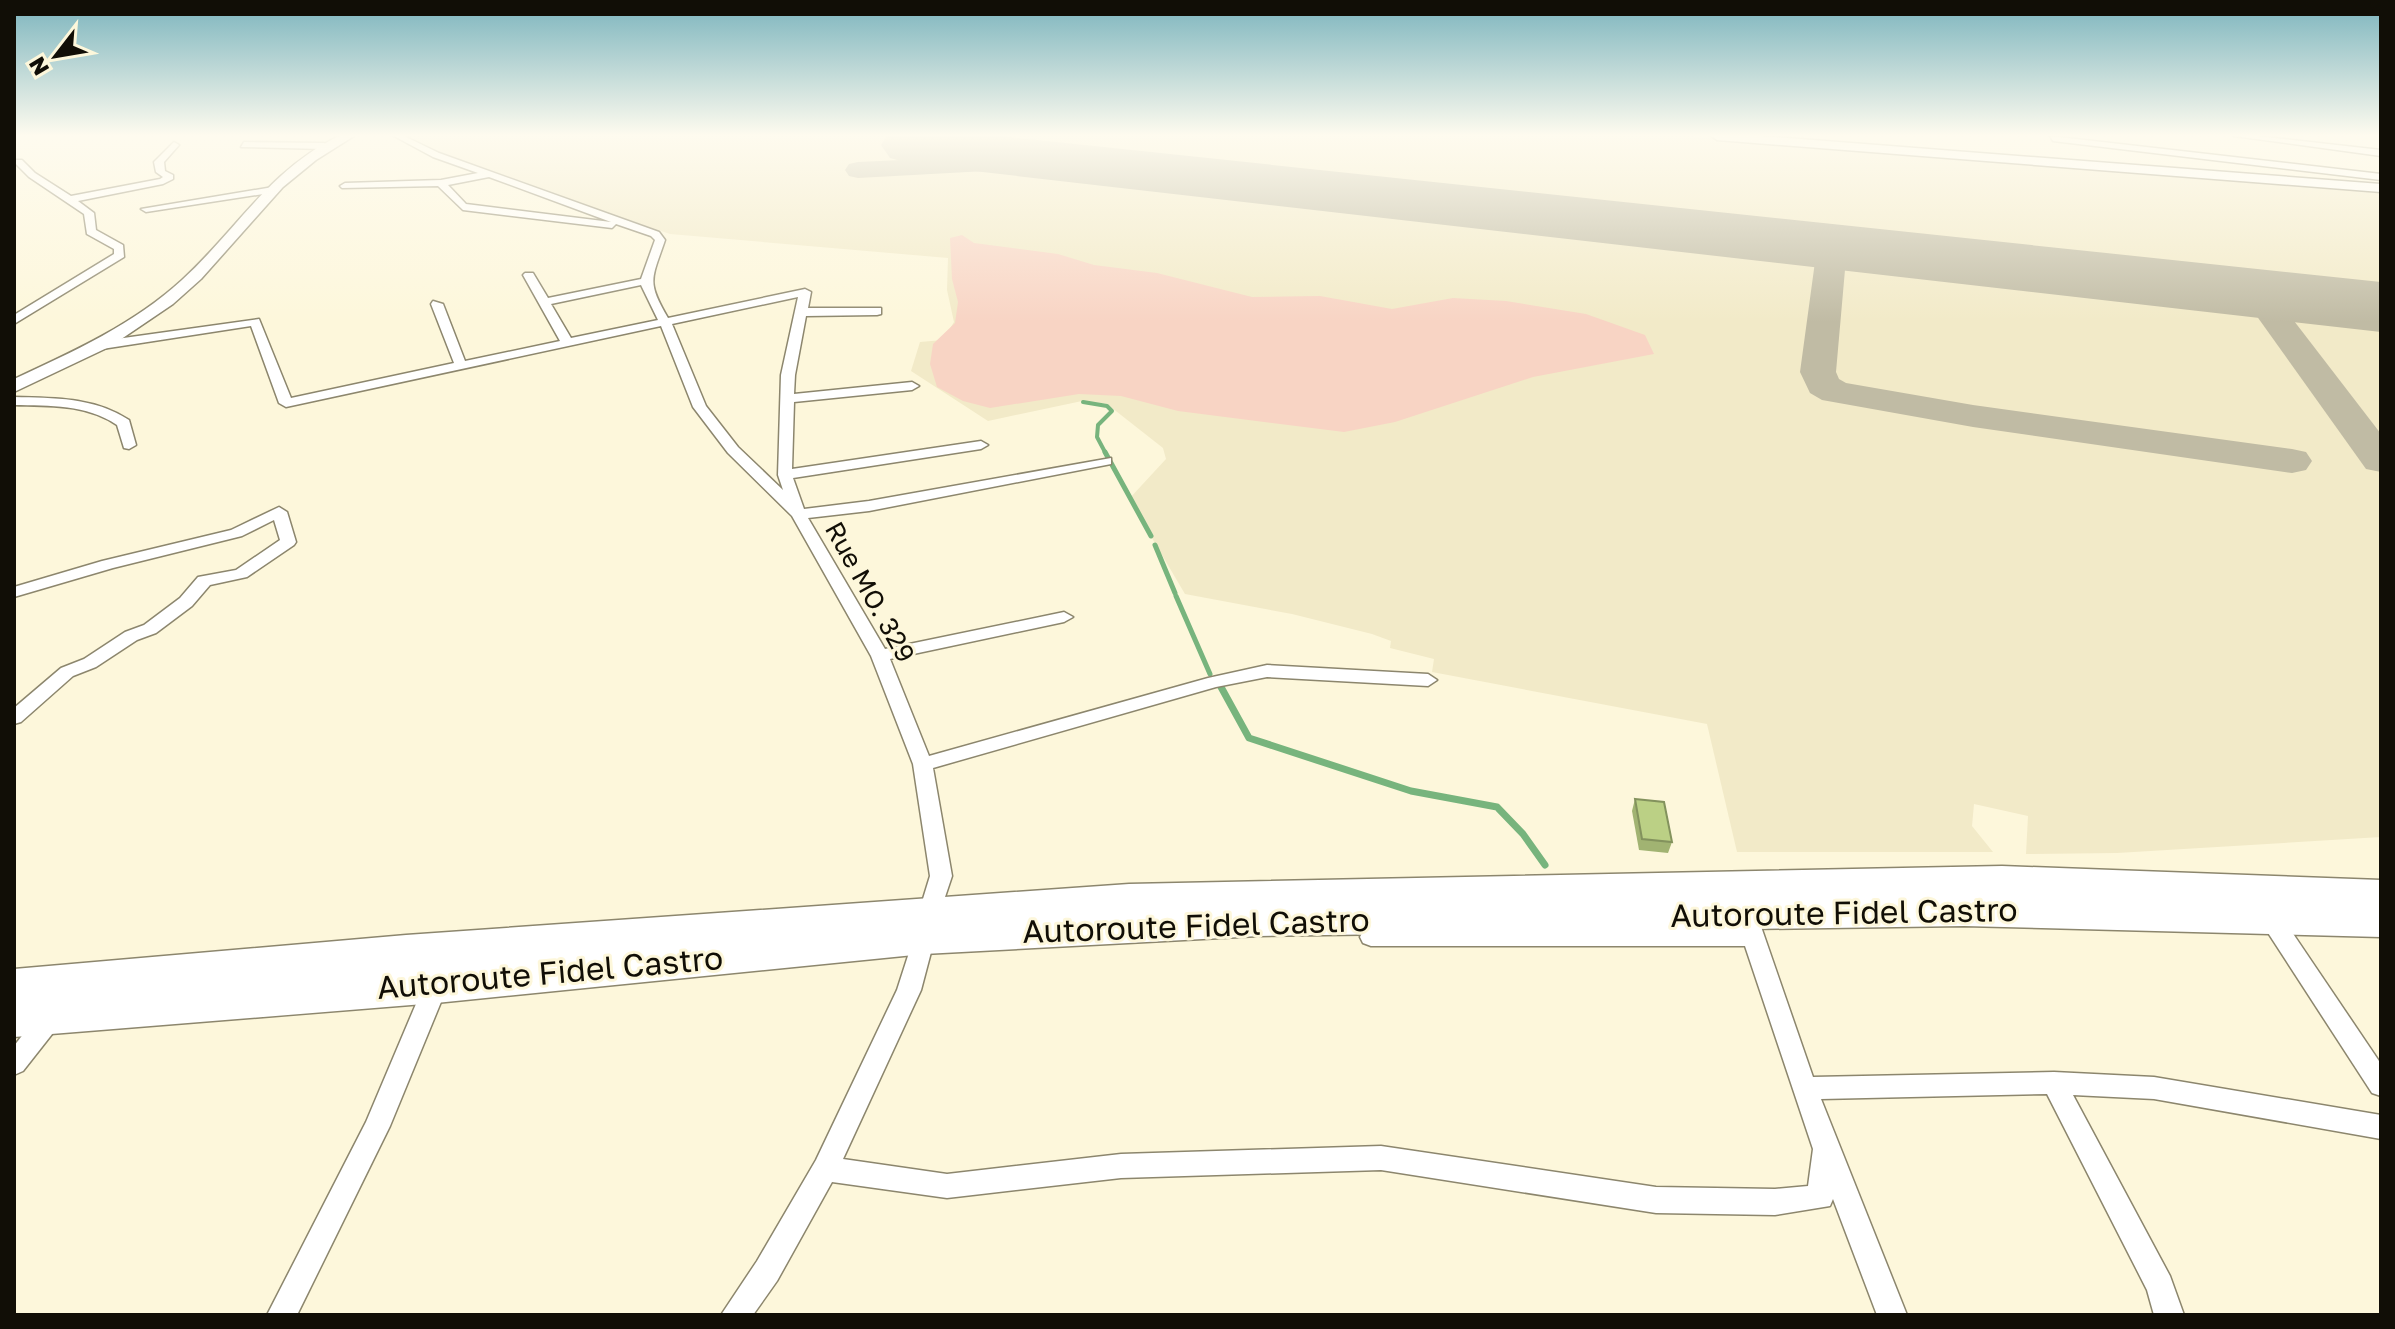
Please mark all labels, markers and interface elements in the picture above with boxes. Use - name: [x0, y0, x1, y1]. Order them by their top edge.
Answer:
- north arrow: [16, 16, 96, 96]
- text: N: [23, 52, 54, 81]
- street label: Rue MO. 329: [819, 516, 922, 667]
- street label: Autoroute Fidel Castro: [1670, 890, 2018, 934]
- street label: Autoroute Fidel Castro: [1022, 900, 1370, 950]
- street label: Autoroute Fidel Castro: [375, 938, 725, 1006]

